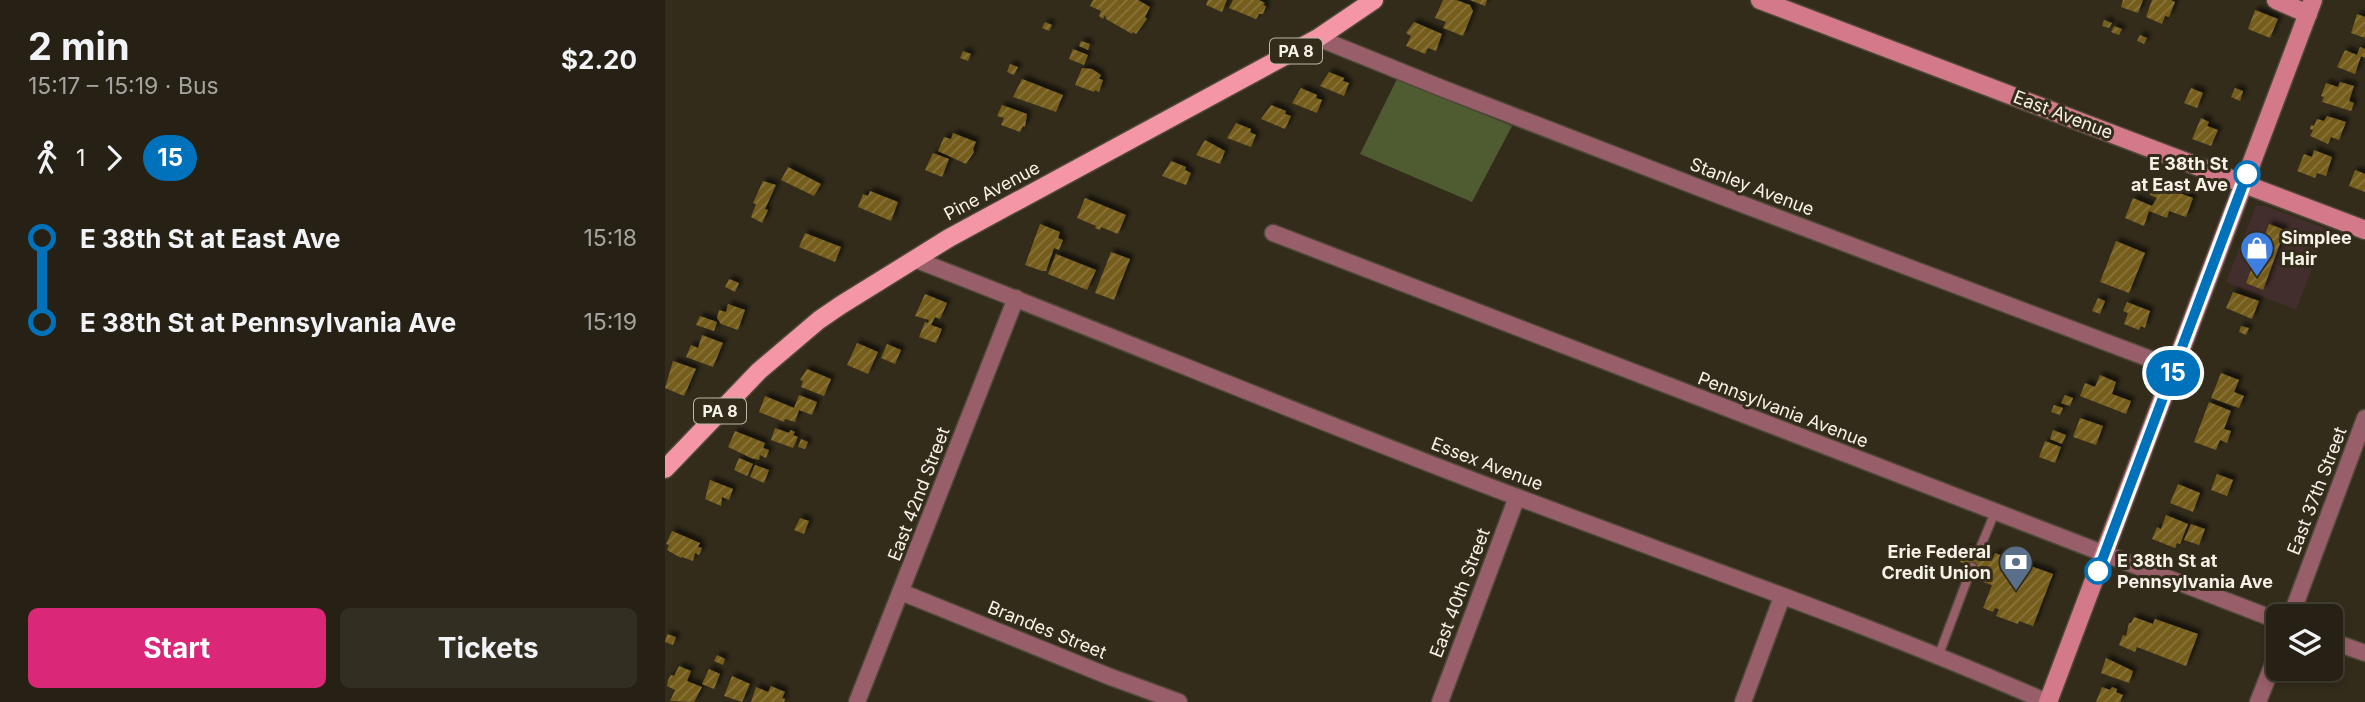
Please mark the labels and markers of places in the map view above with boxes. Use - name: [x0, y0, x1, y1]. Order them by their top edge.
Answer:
- place label: E 38th St at East Ave: [2131, 153, 2228, 195]
- marker: E 38th St at East Ave: [2234, 161, 2260, 187]
- place label: Simplee Hair: [2281, 227, 2352, 269]
- shop icon: Simplee Hair: [2238, 229, 2276, 278]
- place label: Erie Federal Credit Union: [1881, 541, 1991, 583]
- bank icon: Erie Federal Credit Union: [1997, 543, 2035, 592]
- place label: E 38th St at Pennsylvania Ave: [2117, 550, 2273, 592]
- marker: E 38th St at Pennsylvania Ave: [2085, 558, 2111, 584]

